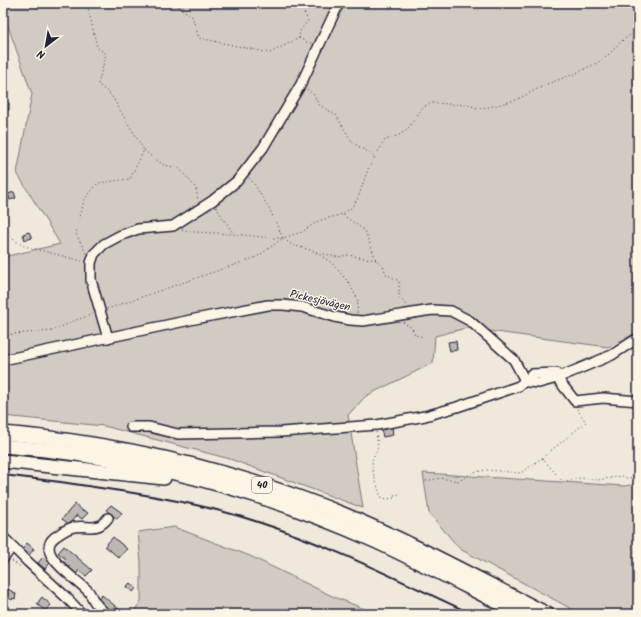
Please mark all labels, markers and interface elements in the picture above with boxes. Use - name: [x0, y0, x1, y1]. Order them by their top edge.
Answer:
- north arrow: [26, 26, 66, 66]
- text: N: [34, 44, 49, 63]
- street label: Pickesjövägen: [288, 285, 352, 317]
- road number: 40: [252, 477, 272, 493]

